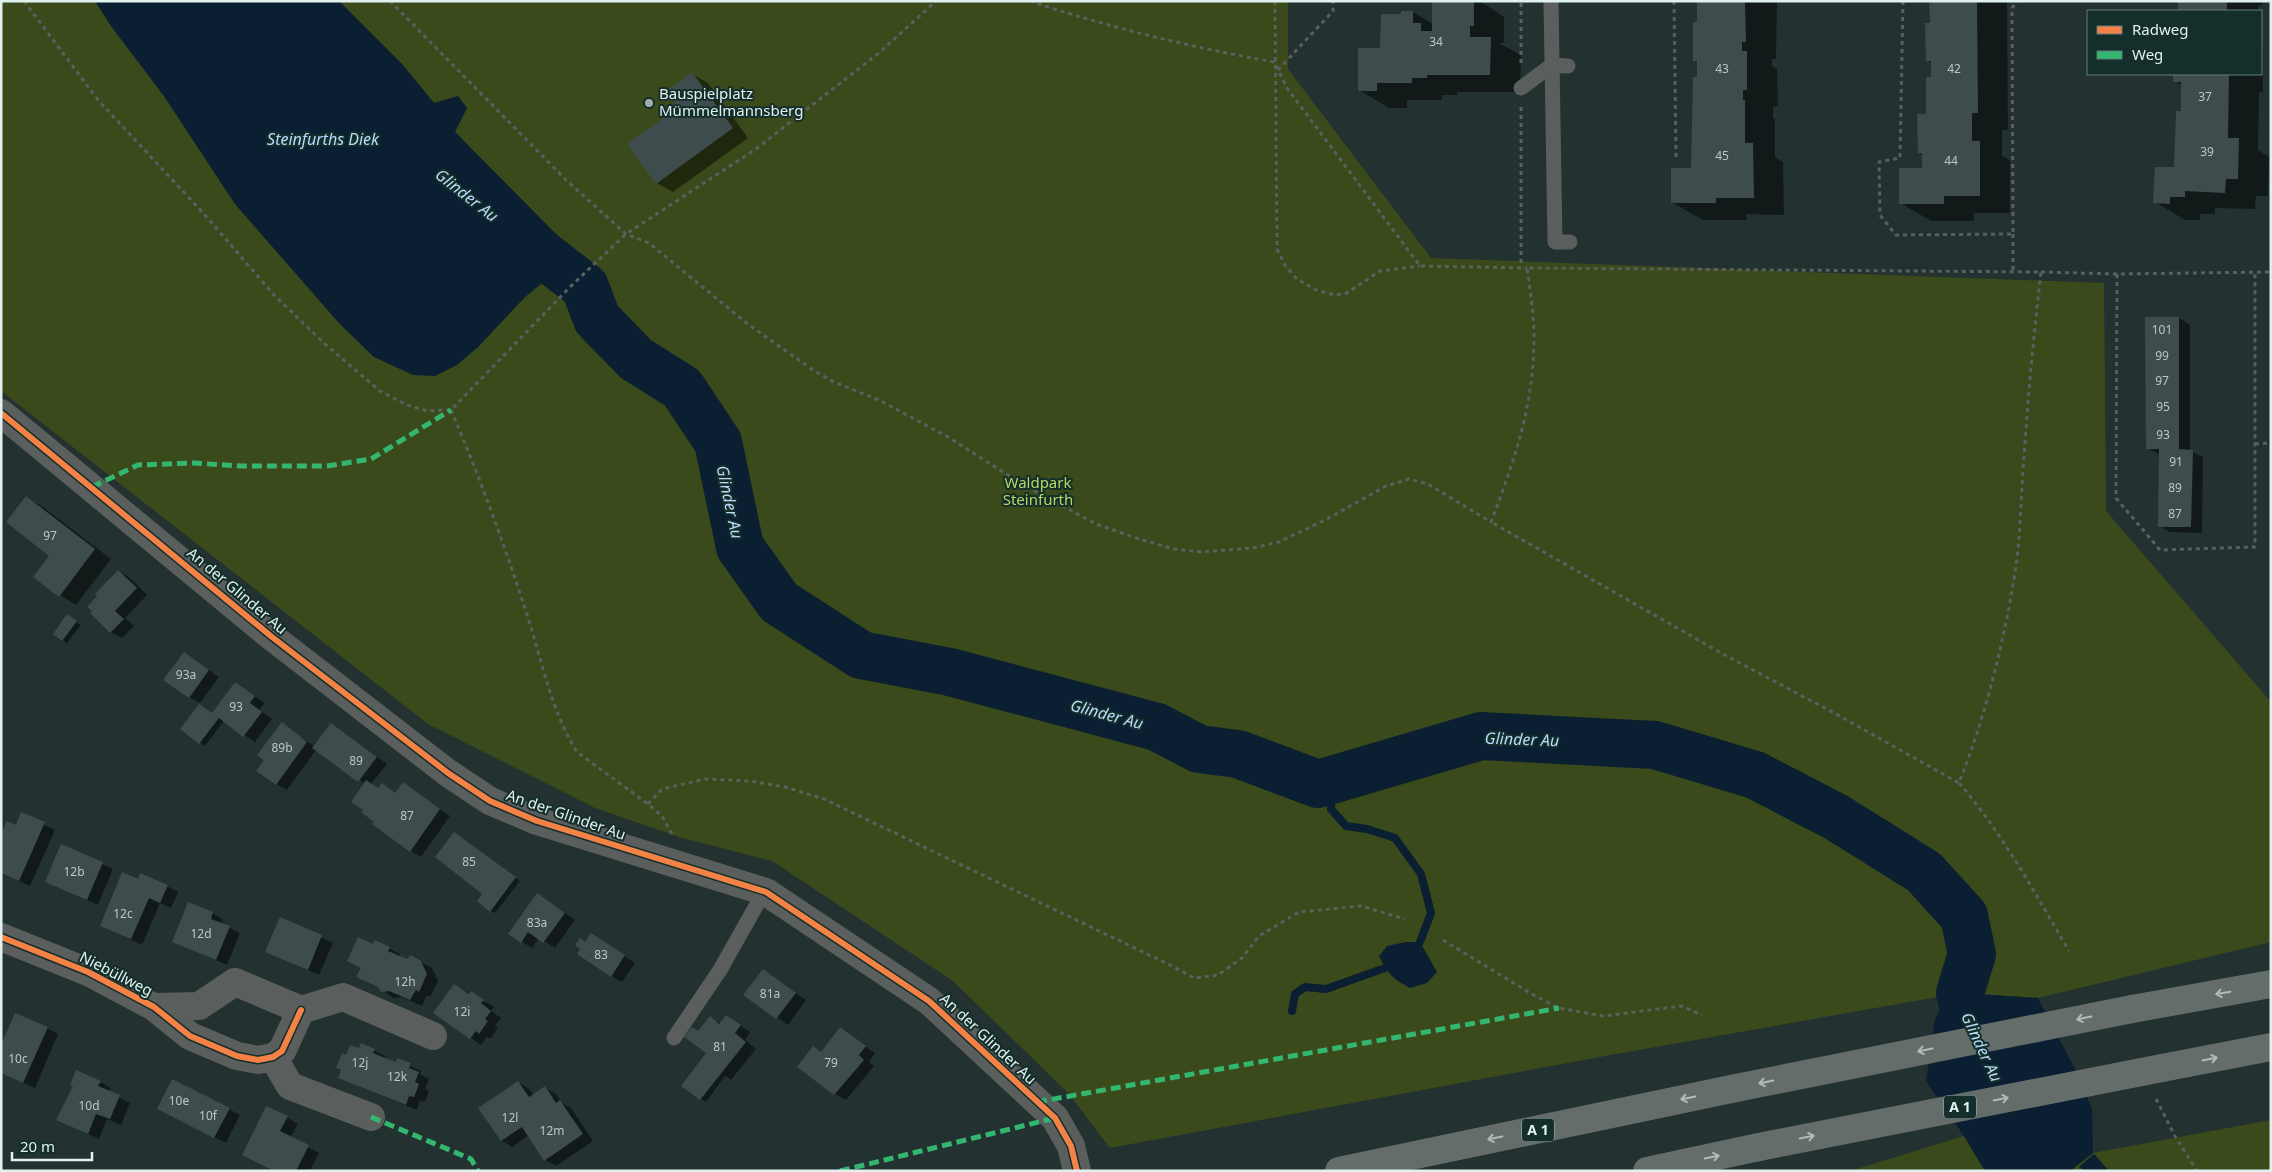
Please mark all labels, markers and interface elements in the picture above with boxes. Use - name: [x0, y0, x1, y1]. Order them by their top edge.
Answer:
- legend: [2087, 10, 2262, 75]
- text: Radweg: [2132, 19, 2188, 39]
- house number: 34: [1429, 33, 1443, 50]
- text: Weg: [2132, 44, 2163, 64]
- house number: 43: [1715, 60, 1729, 77]
- house number: 42: [1947, 60, 1961, 77]
- place label: Bauspielplatz Mümmelmannsberg: [659, 83, 803, 120]
- house number: 37: [2198, 88, 2212, 105]
- marker: Bauspielplatz Mümmelmannsberg: [643, 97, 655, 109]
- water label: Steinfurths Diek: [267, 128, 380, 150]
- house number: 39: [2200, 143, 2214, 160]
- house number: 45: [1715, 147, 1729, 164]
- house number: 44: [1944, 152, 1958, 169]
- water label: Glinder Au: [431, 163, 503, 227]
- house number: 101: [2152, 321, 2172, 338]
- house number: 99: [2155, 347, 2169, 364]
- house number: 97: [2155, 372, 2169, 389]
- house number: 95: [2156, 398, 2170, 415]
- house number: 93: [2156, 426, 2170, 443]
- house number: 91: [2169, 453, 2183, 470]
- water label: Glinder Au: [712, 463, 748, 541]
- park label: Waldpark Steinfurth: [1003, 472, 1073, 509]
- house number: 89: [2168, 479, 2182, 496]
- house number: 87: [2168, 505, 2182, 522]
- house number: 97: [43, 527, 57, 544]
- street label: An der Glinder Au: [183, 542, 292, 638]
- house number: 93a: [176, 666, 196, 683]
- water label: Glinder Au: [1068, 694, 1146, 734]
- house number: 93: [229, 698, 243, 715]
- water label: Glinder Au: [1484, 727, 1560, 751]
- house number: 89b: [271, 739, 293, 756]
- house number: 89: [349, 752, 363, 769]
- street label: An der Glinder Au: [504, 784, 629, 844]
- house number: 87: [400, 807, 414, 824]
- house number: 85: [462, 853, 476, 870]
- house number: 12b: [63, 863, 85, 880]
- house number: 12c: [113, 905, 133, 922]
- house number: 83a: [527, 914, 547, 931]
- house number: 12d: [190, 925, 212, 942]
- street label: Niebüllweg: [77, 946, 156, 1000]
- house number: 83: [594, 946, 608, 963]
- house number: 12h: [394, 973, 416, 990]
- house number: 81a: [760, 985, 780, 1002]
- street label: An der Glinder Au: [936, 988, 1041, 1088]
- one-way arrow: [2215, 988, 2231, 998]
- house number: 12i: [454, 1003, 470, 1020]
- water label: Glinder Au: [1956, 1009, 2008, 1085]
- one-way arrow: [2077, 1014, 2093, 1024]
- house number: 81: [713, 1038, 727, 1055]
- one-way arrow: [1918, 1046, 1934, 1056]
- house number: 10c: [8, 1050, 28, 1067]
- one-way arrow: [2201, 1053, 2217, 1063]
- house number: 12j: [352, 1054, 368, 1071]
- house number: 79: [824, 1054, 838, 1071]
- house number: 12k: [387, 1068, 408, 1085]
- one-way arrow: [1758, 1078, 1774, 1088]
- house number: 10e: [169, 1092, 189, 1109]
- one-way arrow: [1681, 1094, 1697, 1104]
- one-way arrow: [1992, 1094, 2008, 1104]
- road number: A 1: [1944, 1096, 1976, 1118]
- house number: 10d: [78, 1097, 100, 1114]
- house number: 10f: [199, 1107, 218, 1124]
- house number: 12l: [502, 1109, 518, 1126]
- road number: A 1: [1522, 1118, 1554, 1142]
- house number: 12m: [540, 1122, 564, 1139]
- scale bar: [12, 1130, 92, 1162]
- one-way arrow: [1798, 1132, 1814, 1142]
- one-way arrow: [1487, 1134, 1503, 1144]
- text: 20 m: [20, 1136, 55, 1156]
- one-way arrow: [1703, 1152, 1719, 1161]

